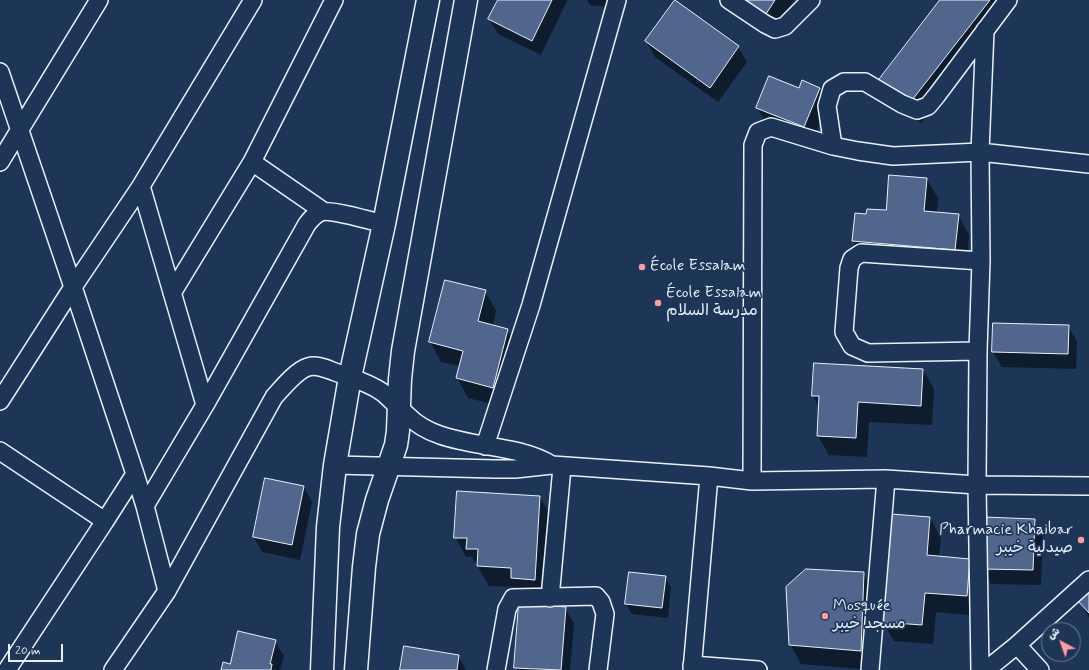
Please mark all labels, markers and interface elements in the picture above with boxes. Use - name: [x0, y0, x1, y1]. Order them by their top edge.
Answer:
- place label: École Essalam: [650, 257, 745, 277]
- marker: École Essalam: [637, 262, 647, 272]
- place label: École Essalam مدرسة السلام: [666, 284, 761, 322]
- marker: École Essalam مدرسة السلام: [653, 298, 663, 308]
- place label: Pharmacie Khaibar صيدلية خيبر: [939, 521, 1073, 559]
- marker: Pharmacie Khaibar صيدلية خيبر: [1076, 535, 1086, 545]
- place label: Mosquée مسجد خيبر: [833, 597, 906, 635]
- marker: Mosquée مسجد خيبر: [820, 611, 830, 621]
- north arrow: [1041, 622, 1081, 662]
- text: ش: [1045, 624, 1063, 643]
- scale bar: [10, 636, 65, 662]
- text: 20 m: [15, 643, 41, 659]

